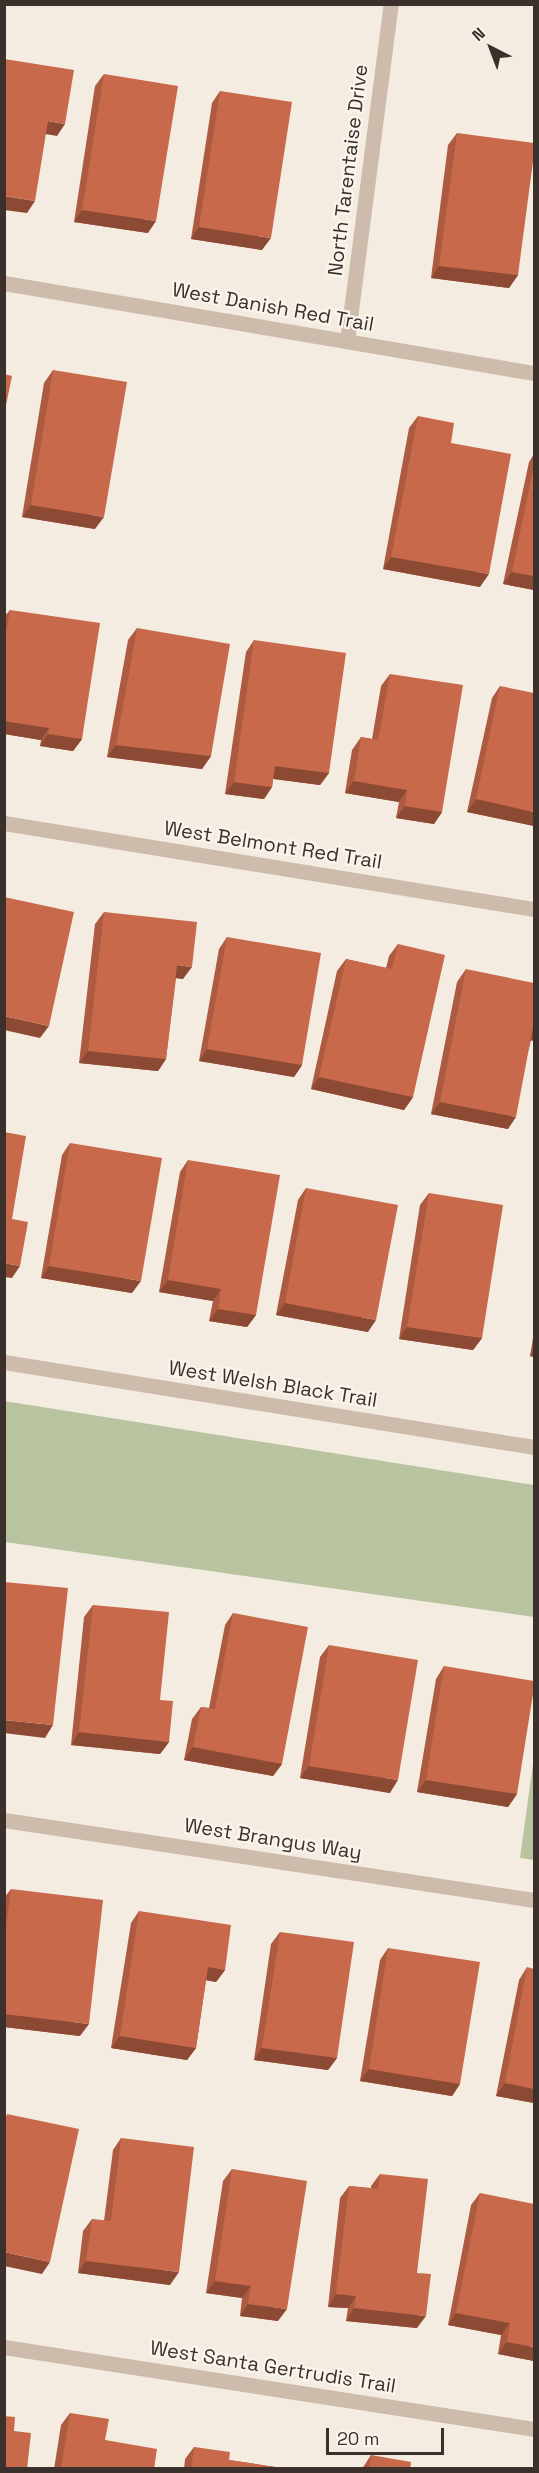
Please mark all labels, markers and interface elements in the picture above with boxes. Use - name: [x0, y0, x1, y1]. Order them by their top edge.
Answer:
- north arrow: [461, 18, 521, 78]
- text: N: [468, 23, 490, 46]
- street label: North Tarentaise Drive: [323, 63, 373, 277]
- street label: West Danish Red Trail: [170, 277, 376, 337]
- street label: West Belmont Red Trail: [162, 816, 384, 874]
- street label: West Welsh Black Trail: [167, 1356, 379, 1412]
- street label: West Brangus Way: [183, 1813, 363, 1865]
- street label: West Santa Gertrudis Trail: [148, 2336, 398, 2398]
- scale bar: [329, 2416, 448, 2454]
- text: 20 m: [337, 2427, 380, 2450]

